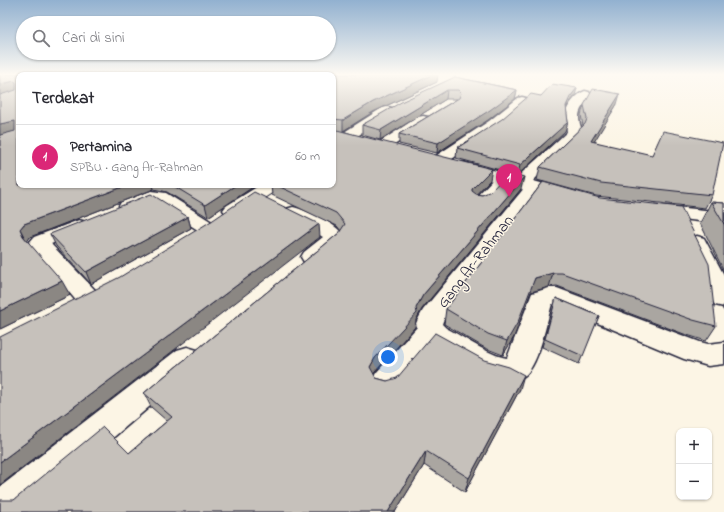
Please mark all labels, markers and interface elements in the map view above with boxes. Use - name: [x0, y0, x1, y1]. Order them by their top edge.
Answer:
- search box: [16, 16, 336, 60]
- icon: search: [30, 27, 52, 49]
- text: Cari di sini: [62, 27, 125, 49]
- text: Terdekat: [32, 86, 94, 111]
- text: Pertamina: [70, 136, 132, 158]
- text: 1: [43, 147, 47, 166]
- text: 60 m: [295, 147, 320, 166]
- text: SPBU · Gang Ar-Rahman: [70, 158, 203, 177]
- pin: 1: [496, 164, 522, 197]
- street label: Gang Ar-Rahman: [432, 210, 520, 314]
- your location: [378, 347, 398, 367]
- map controls: [676, 428, 712, 500]
- button: +: [676, 428, 712, 464]
- button: −: [676, 464, 712, 500]

